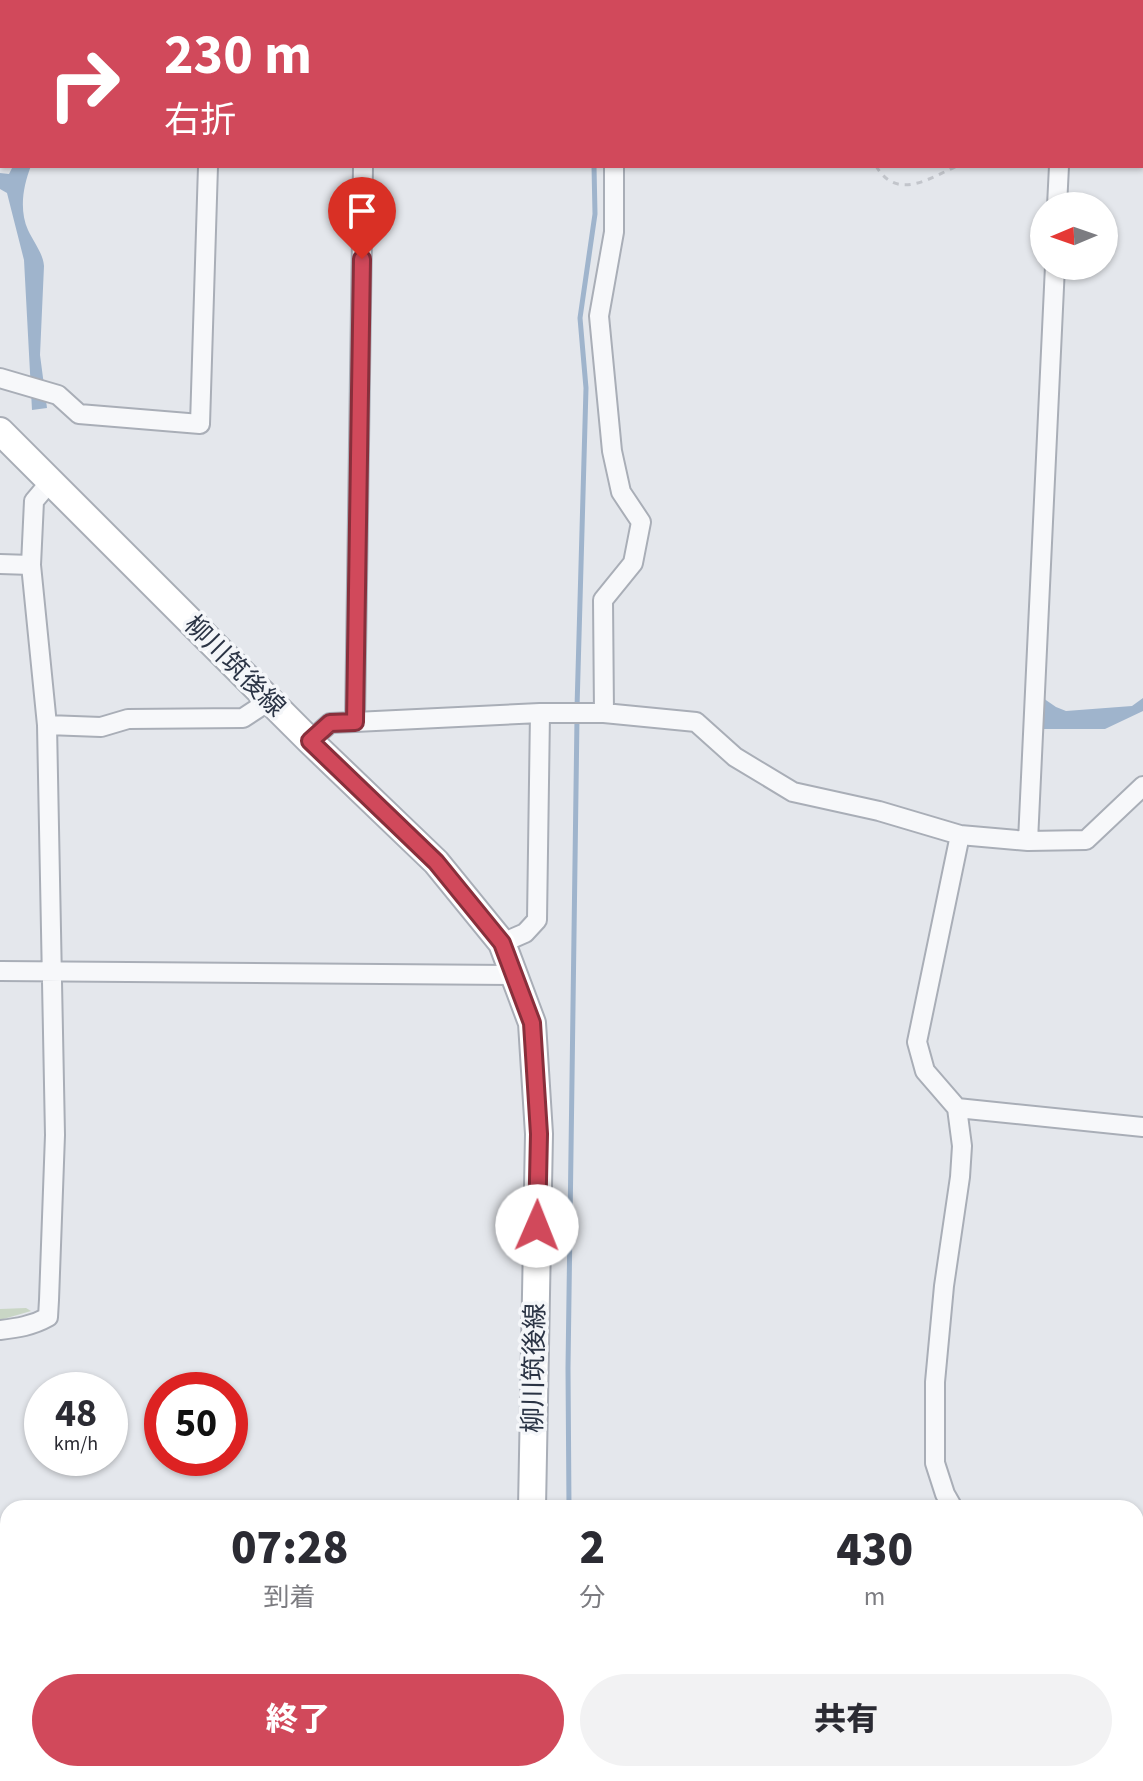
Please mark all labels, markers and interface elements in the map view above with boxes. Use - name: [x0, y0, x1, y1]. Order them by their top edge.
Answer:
- text: 230 m: [164, 16, 312, 95]
- icon: right: [32, 32, 136, 136]
- text: 右折: [164, 95, 236, 146]
- pin: [328, 177, 396, 259]
- icon: arrive: [340, 189, 384, 233]
- north arrow: [1030, 192, 1118, 280]
- map controls: [1030, 192, 1118, 280]
- street label: 柳川筑後線: [176, 607, 294, 725]
- position arrow: [495, 1184, 579, 1268]
- street label: 柳川筑後線: [514, 1303, 554, 1433]
- speed limit sign: 50: [144, 1372, 248, 1476]
- text: 48: [55, 1385, 97, 1442]
- text: km/h: [54, 1430, 98, 1458]
- text: 07:28: [231, 1514, 348, 1582]
- text: 2: [579, 1514, 605, 1582]
- text: 430: [836, 1516, 913, 1584]
- text: m: [864, 1578, 885, 1615]
- text: 到着: [264, 1579, 316, 1616]
- text: 分: [579, 1579, 605, 1616]
- button: 終了: [32, 1674, 564, 1766]
- button: 共有: [580, 1674, 1112, 1766]

